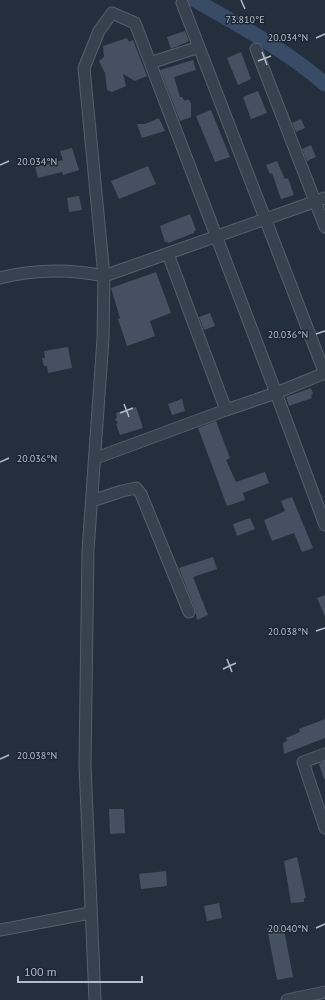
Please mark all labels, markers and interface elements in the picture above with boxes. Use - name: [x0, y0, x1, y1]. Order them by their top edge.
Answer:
- text: 73.810°E: [226, 13, 265, 26]
- text: 20.034°N: [268, 31, 308, 44]
- text: 20.034°N: [17, 155, 57, 168]
- text: 20.036°N: [268, 328, 308, 341]
- text: 20.036°N: [17, 452, 57, 465]
- text: 20.038°N: [268, 625, 308, 638]
- text: 20.038°N: [17, 749, 57, 762]
- text: 20.040°N: [268, 922, 308, 935]
- scale bar: [18, 958, 142, 984]
- text: 100 m: [24, 964, 57, 979]

